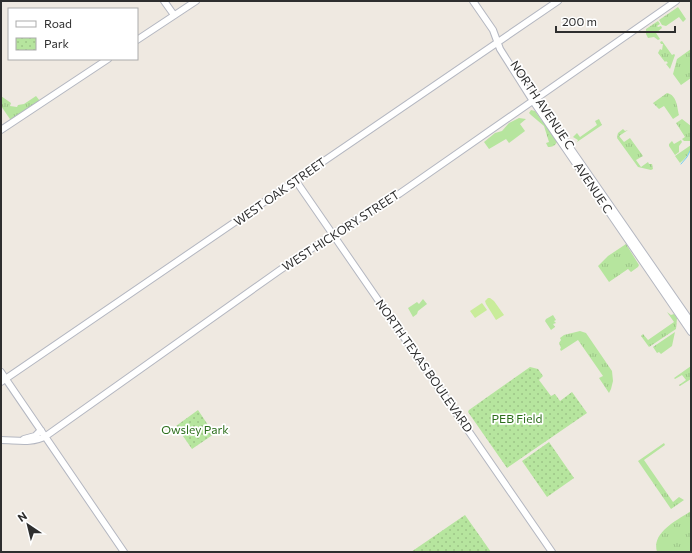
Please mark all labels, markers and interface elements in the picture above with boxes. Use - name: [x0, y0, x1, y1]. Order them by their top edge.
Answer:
- legend: [8, 8, 138, 60]
- scale bar: [556, 8, 675, 34]
- text: 200 m: [562, 14, 597, 28]
- text: Road: [44, 16, 72, 30]
- text: Park: [44, 36, 70, 50]
- street label: NORTH AVENUE C: [508, 57, 578, 151]
- street label: WEST OAK STREET: [231, 154, 328, 228]
- street label: AVENUE C: [572, 159, 616, 215]
- street label: WEST HICKORY STREET: [279, 187, 402, 273]
- street label: NORTH TEXAS BOULEVARD: [373, 296, 476, 435]
- park label: PEB Field: [492, 411, 543, 425]
- park label: Owsley Park: [161, 422, 229, 436]
- north arrow: [8, 505, 48, 545]
- text: N: [15, 509, 29, 524]

